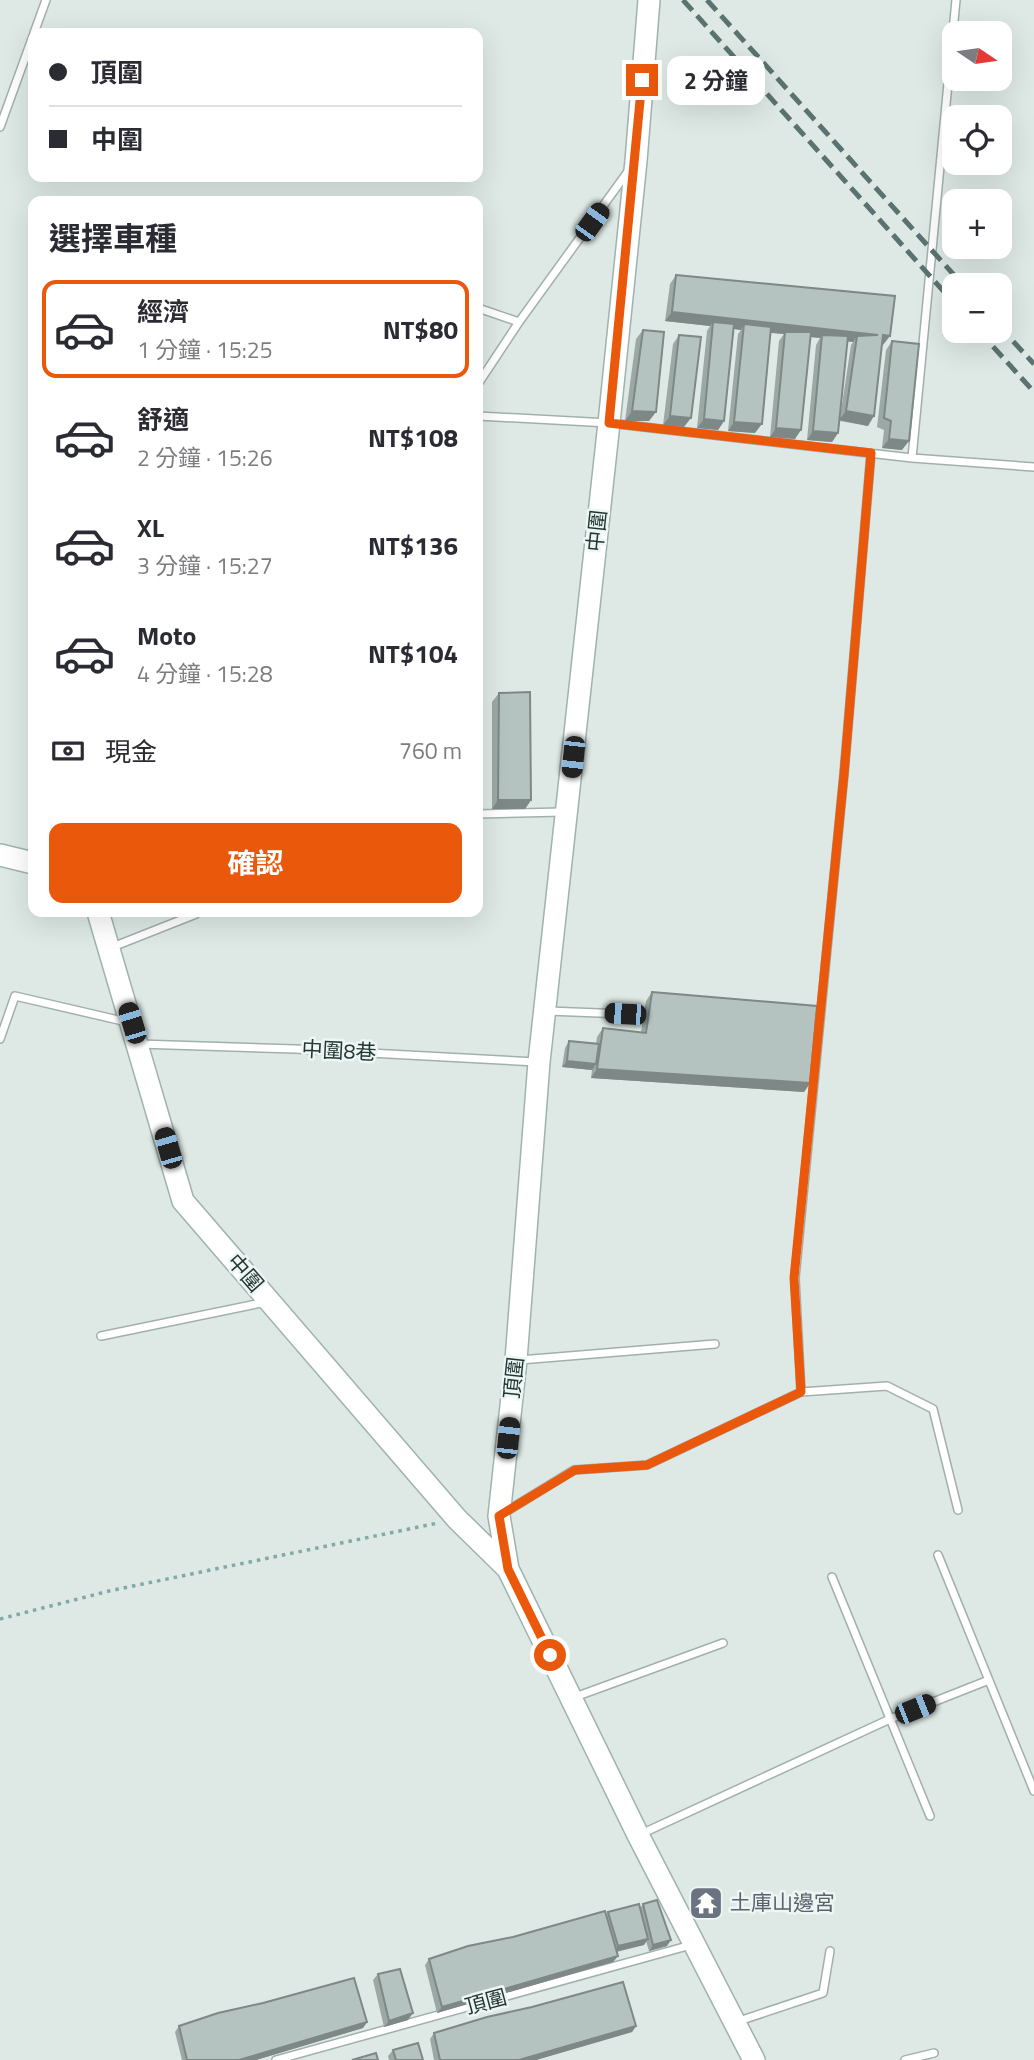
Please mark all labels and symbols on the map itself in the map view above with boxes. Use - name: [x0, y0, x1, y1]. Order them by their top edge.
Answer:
- north arrow: [942, 21, 1012, 91]
- callout: 2 分鐘: [666, 56, 764, 104]
- route end: [626, 64, 658, 96]
- car: [572, 199, 613, 245]
- street label: 中圍: [578, 508, 614, 553]
- car: [561, 735, 586, 779]
- car: [116, 1000, 149, 1046]
- car: [604, 1002, 647, 1026]
- street label: 中圍8巷: [301, 1032, 377, 1068]
- car: [153, 1125, 184, 1171]
- street label: 中圍: [220, 1246, 272, 1299]
- street label: 頂圍: [495, 1355, 531, 1400]
- car: [496, 1416, 521, 1460]
- route start: [534, 1639, 566, 1671]
- car: [892, 1691, 939, 1727]
- temple icon: 土庫山邊宮: [687, 1884, 725, 1922]
- place label: 土庫山邊宮: [730, 1886, 835, 1918]
- street label: 頂圍: [461, 1980, 510, 2022]

